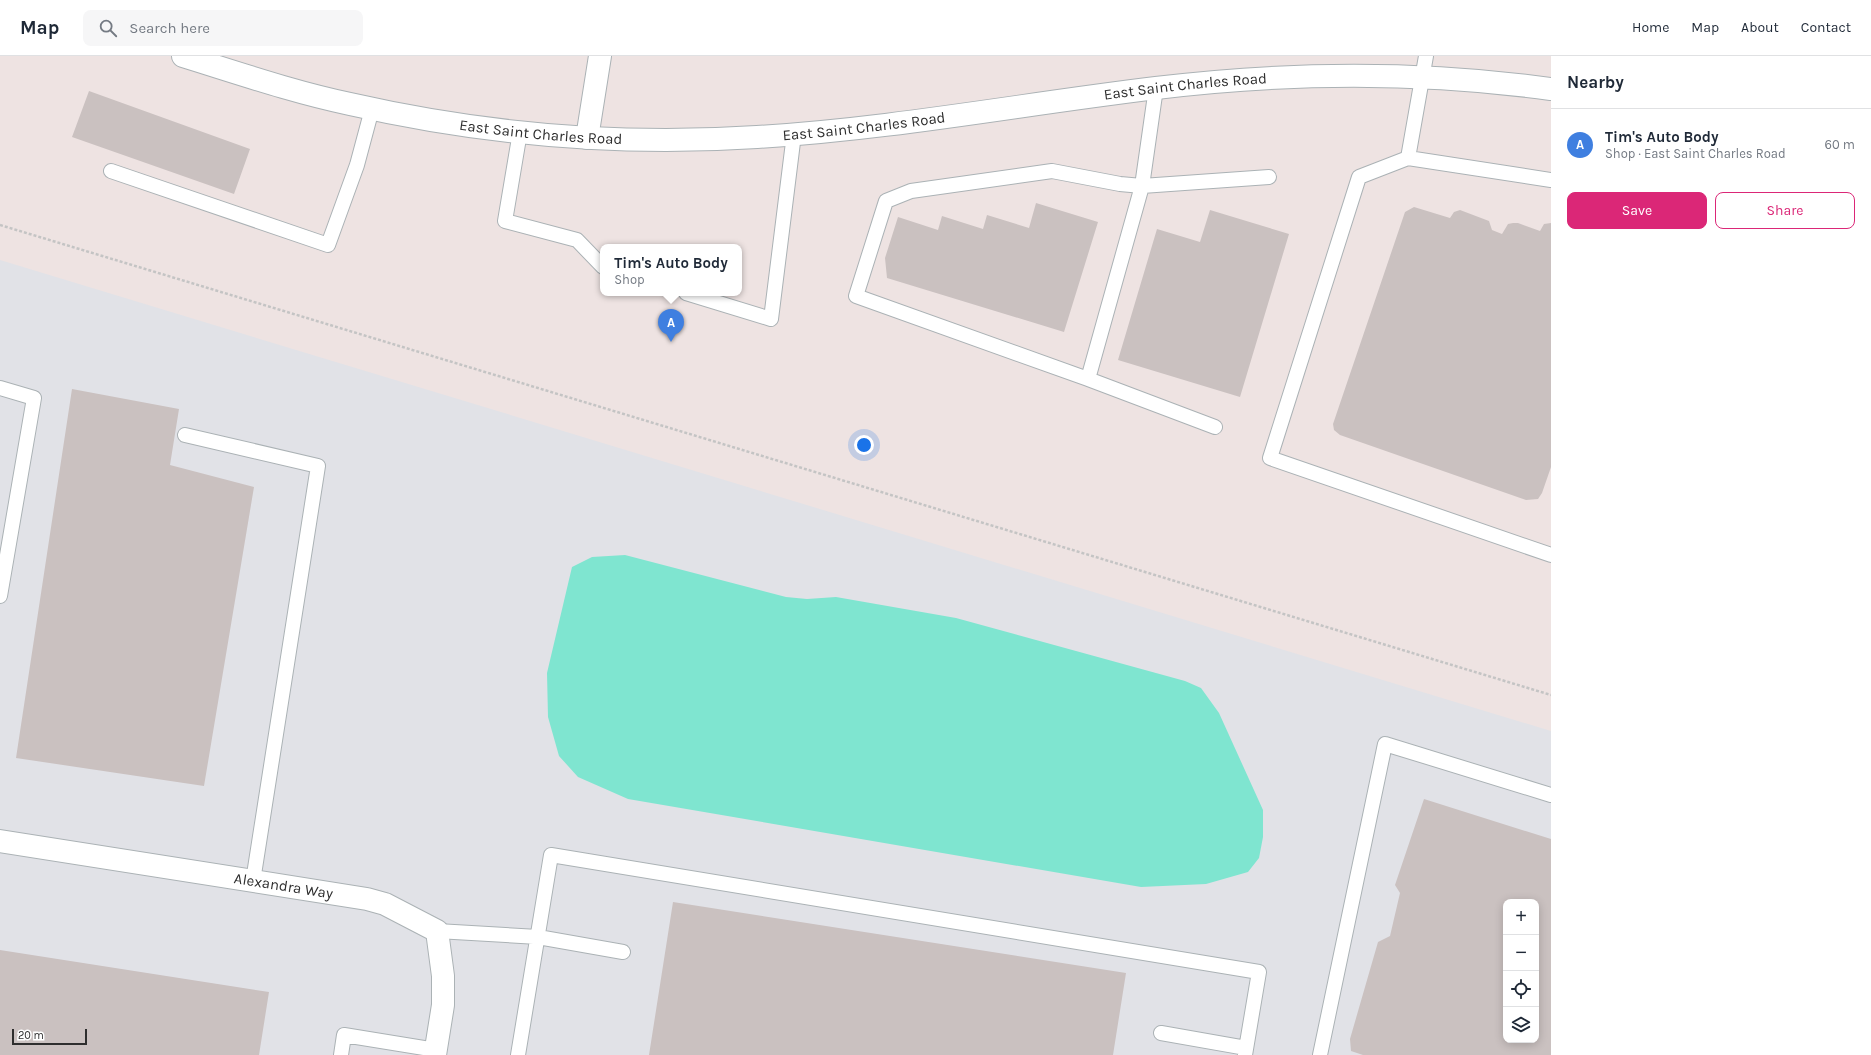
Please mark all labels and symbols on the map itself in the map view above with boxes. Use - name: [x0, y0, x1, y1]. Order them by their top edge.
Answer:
- street label: East Saint Charles Road: [1103, 69, 1267, 104]
- street label: East Saint Charles Road: [782, 108, 946, 144]
- street label: East Saint Charles Road: [458, 116, 623, 148]
- pin: A: [658, 309, 684, 342]
- your location: [854, 435, 874, 455]
- street label: Alexandra Way: [233, 869, 334, 902]
- scale bar: [12, 1027, 87, 1046]

